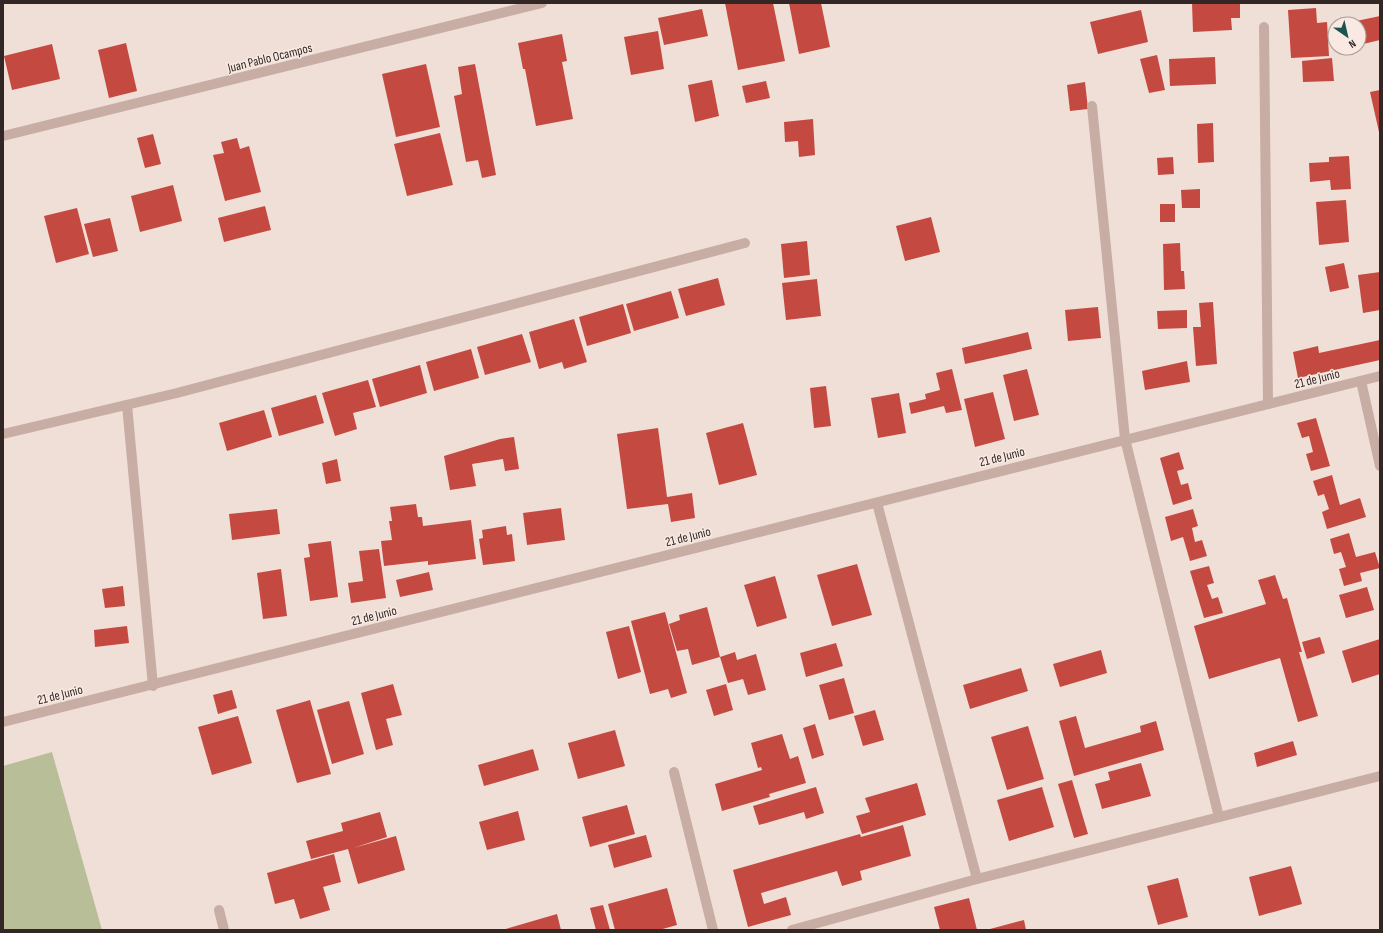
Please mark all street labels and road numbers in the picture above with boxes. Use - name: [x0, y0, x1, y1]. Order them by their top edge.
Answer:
- street label: Juan Pablo Ocampos: [225, 40, 314, 76]
- street label: 21 de Junio: [1293, 366, 1341, 392]
- street label: 21 de Junio: [978, 444, 1026, 470]
- street label: 21 de Junio: [664, 524, 712, 550]
- street label: 21 de Junio: [350, 603, 398, 629]
- street label: 21 de Junio: [36, 682, 84, 708]

